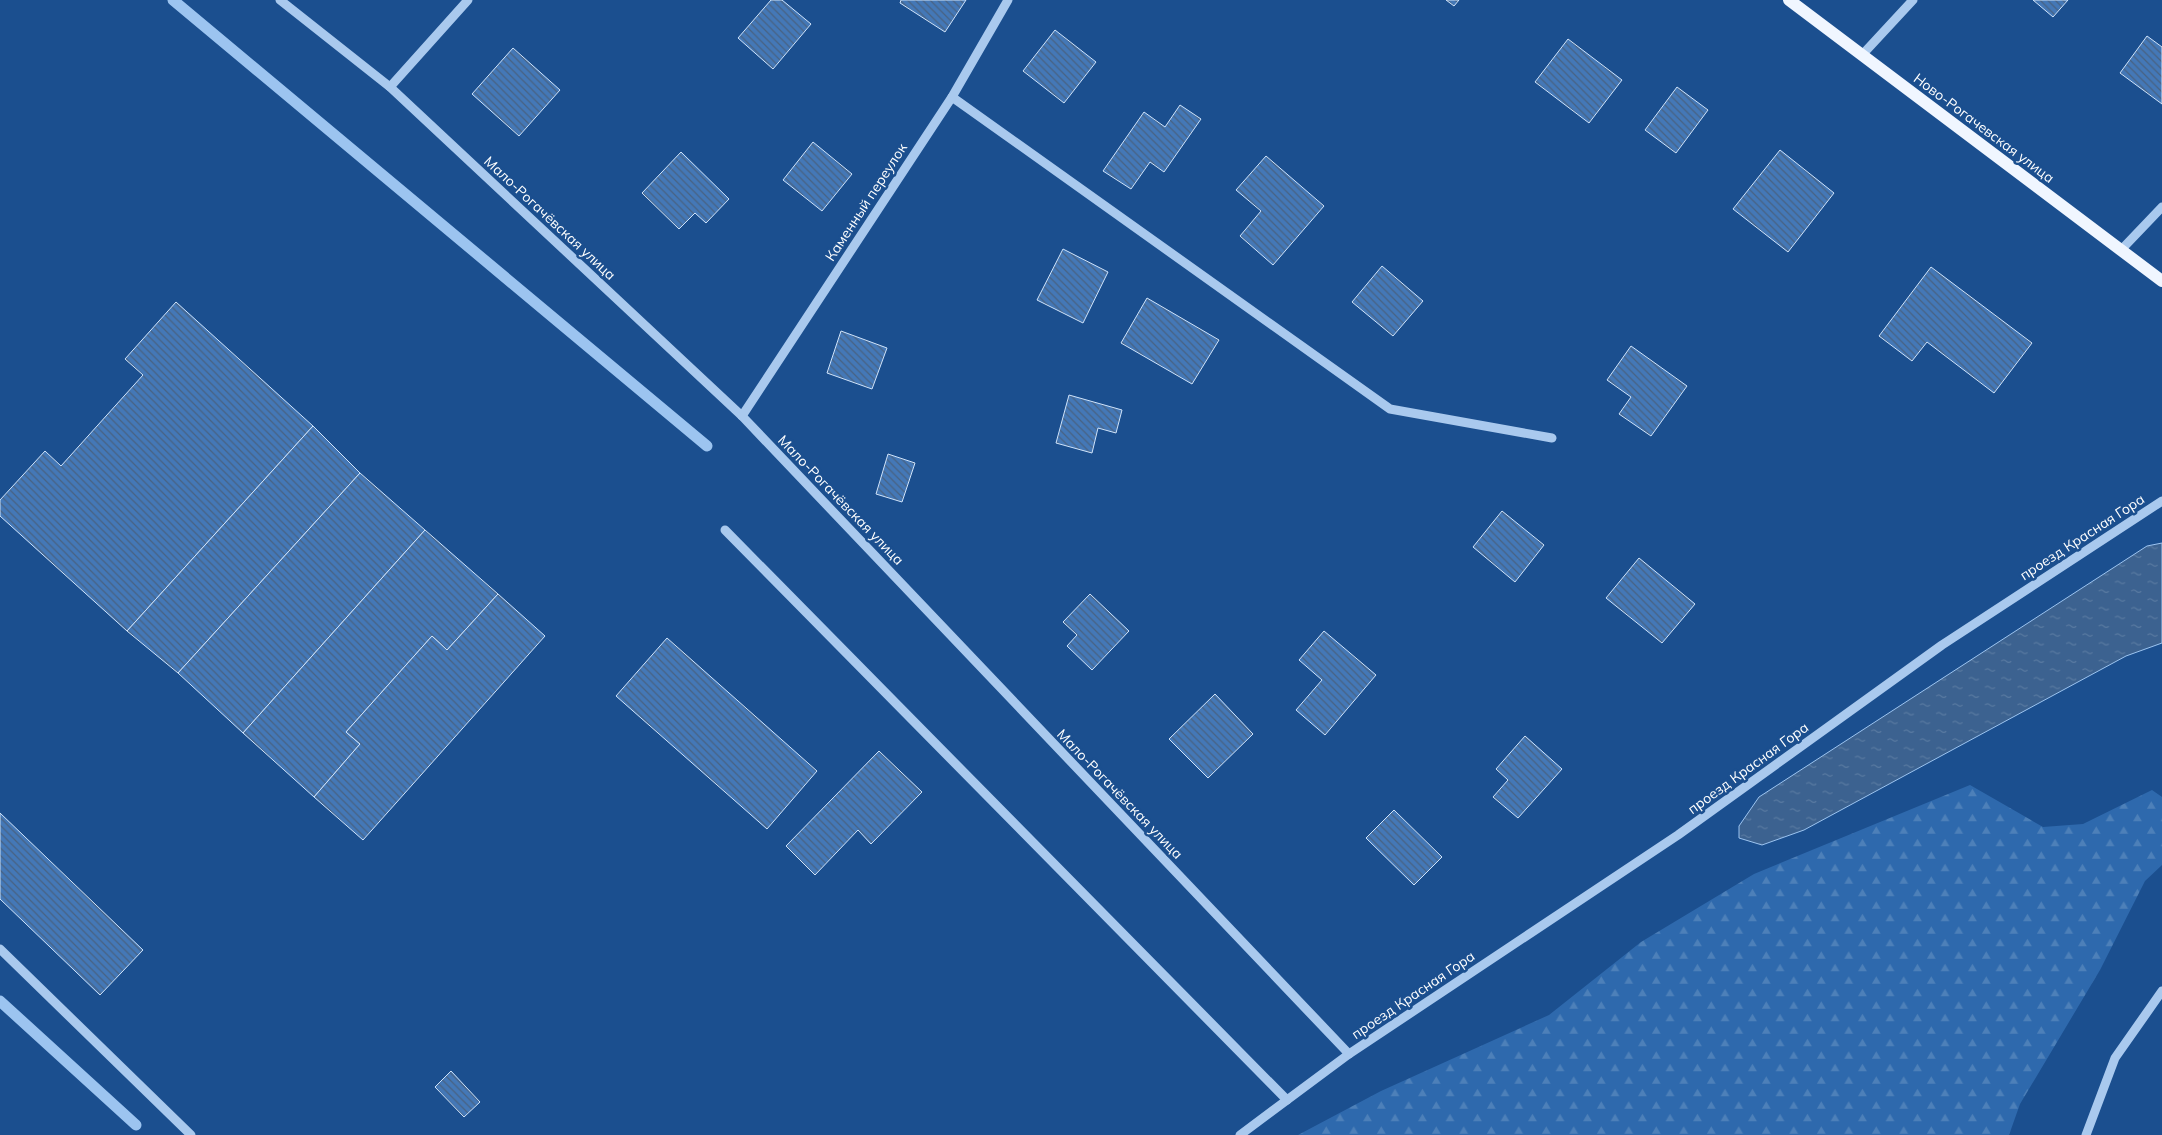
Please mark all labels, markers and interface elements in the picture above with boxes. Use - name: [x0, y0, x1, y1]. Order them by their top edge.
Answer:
- street label: Ново-Рогачевская улица: [1910, 69, 2058, 187]
- street label: Каменный переулок: [821, 139, 911, 265]
- street label: Мало-Рогачёвская улица: [480, 152, 620, 284]
- street label: Мало-Рогачёвская улица: [774, 431, 908, 569]
- street label: проезд Красная Гора: [2016, 490, 2148, 584]
- street label: проезд Красная Гора: [1684, 718, 1812, 818]
- street label: Мало-Рогачёвская улица: [1053, 725, 1187, 863]
- street label: проезд Красная Гора: [1348, 947, 1478, 1043]

